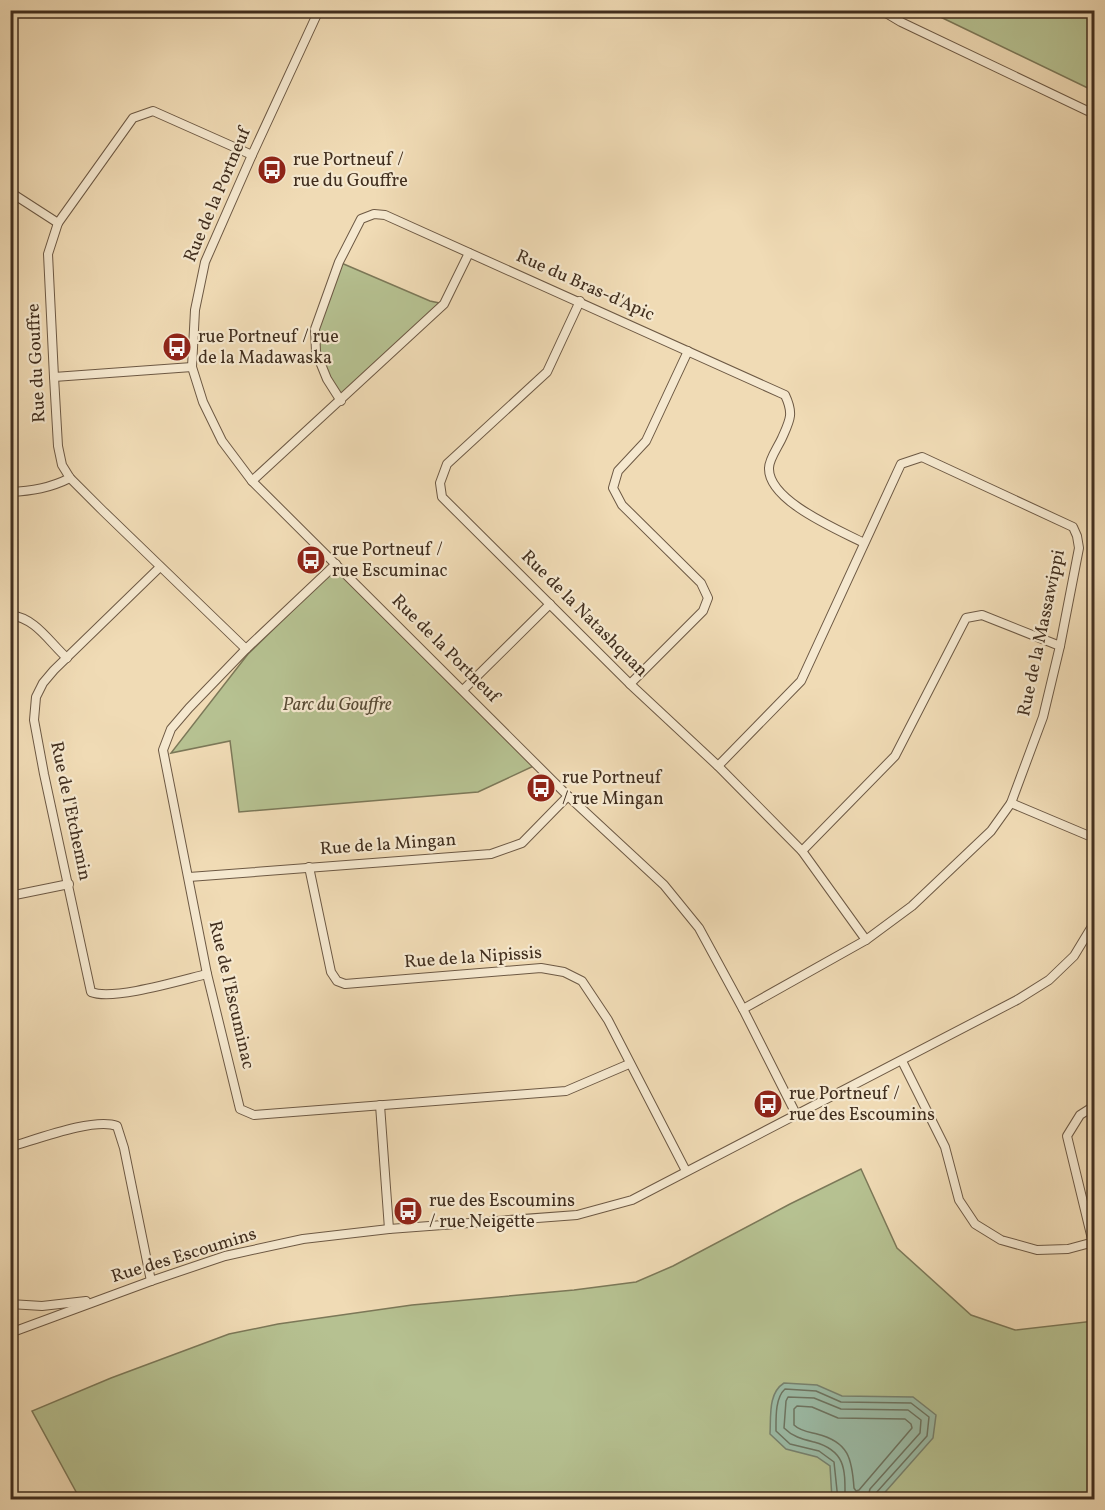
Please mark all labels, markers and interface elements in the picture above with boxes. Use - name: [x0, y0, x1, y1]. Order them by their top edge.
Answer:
- street label: Rue de la Portneuf: [178, 122, 258, 266]
- place label: rue Portneuf / rue du Gouffre: [293, 148, 408, 194]
- bus stop icon: rue Portneuf / rue du Gouffre: [256, 154, 288, 186]
- street label: Rue du Bras-d'Apic: [512, 244, 658, 328]
- street label: Rue du Gouffre: [21, 303, 53, 423]
- place label: rue Portneuf / rue de la Madawaska: [198, 325, 339, 371]
- bus stop icon: rue Portneuf / rue de la Madawaska: [161, 331, 193, 363]
- place label: rue Portneuf / rue Escuminac: [332, 538, 448, 584]
- bus stop icon: rue Portneuf / rue Escuminac: [295, 544, 327, 576]
- street label: Rue de la Natashquan: [515, 545, 653, 683]
- street label: Rue de la Massawippi: [1012, 547, 1072, 719]
- street label: Rue de la Portneuf: [385, 589, 506, 710]
- park label: Parc du Gouffre: [283, 693, 392, 718]
- street label: Rue de l'Etchemin: [43, 739, 97, 883]
- place label: rue Portneuf / rue Mingan: [562, 766, 664, 812]
- bus stop icon: rue Portneuf / rue Mingan: [525, 772, 557, 804]
- street label: Rue de la Mingan: [319, 828, 457, 862]
- street label: Rue de l'Escuminac: [202, 918, 260, 1072]
- street label: Rue de la Nipissis: [403, 941, 543, 975]
- place label: rue Portneuf / rue des Escoumins: [789, 1082, 935, 1128]
- bus stop icon: rue Portneuf / rue des Escoumins: [752, 1088, 784, 1120]
- place label: rue des Escoumins / rue Neigette: [429, 1189, 575, 1235]
- bus stop icon: rue des Escoumins / rue Neigette: [392, 1195, 424, 1227]
- street label: Rue des Escoumins: [108, 1222, 260, 1290]

